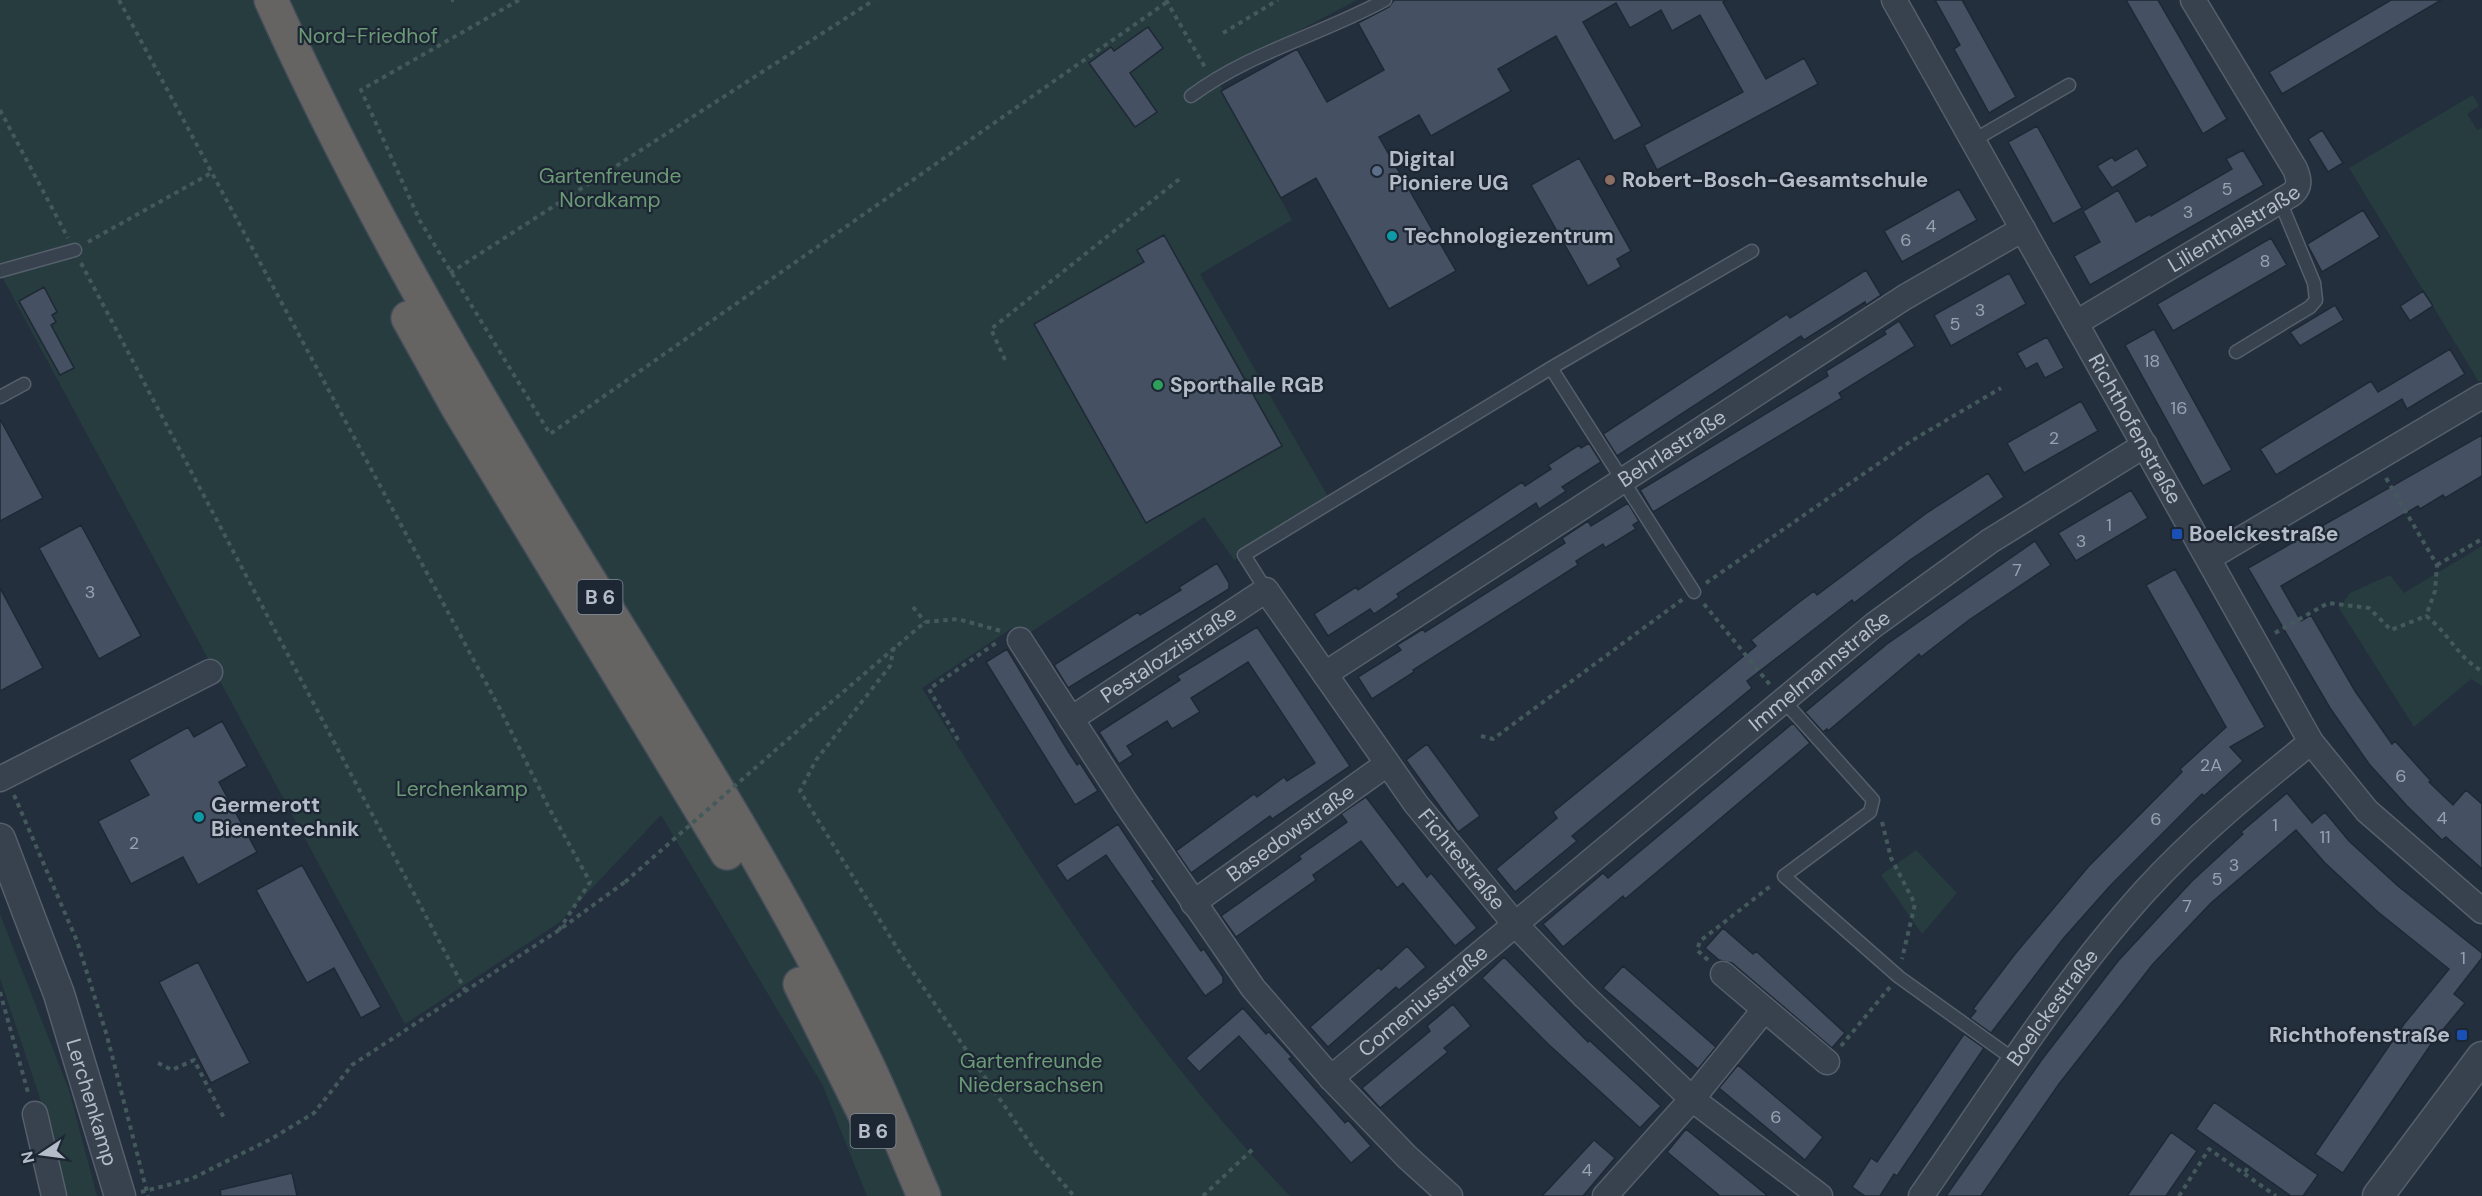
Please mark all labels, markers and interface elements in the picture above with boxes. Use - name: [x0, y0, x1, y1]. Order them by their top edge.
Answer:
- park label: Nord-Friedhof: [298, 22, 438, 50]
- place label: Digital Pioniere UG: [1389, 145, 1509, 197]
- park label: Gartenfreunde Nordkamp: [539, 162, 681, 214]
- marker: Digital Pioniere UG: [1370, 164, 1384, 178]
- place label: Robert-Bosch-Gesamtschule: [1622, 166, 1928, 194]
- marker: Robert-Bosch-Gesamtschule: [1603, 173, 1617, 187]
- house number: 5: [2222, 177, 2232, 201]
- street label: Lilienthalstraße: [2163, 179, 2307, 279]
- house number: 3: [2183, 200, 2193, 224]
- house number: 4: [1926, 214, 1937, 238]
- place label: Technologiezentrum: [1404, 222, 1614, 250]
- house number: 6: [1900, 228, 1912, 252]
- marker: Technologiezentrum: [1385, 229, 1399, 243]
- house number: 8: [2260, 249, 2270, 273]
- house number: 3: [1975, 298, 1985, 322]
- house number: 5: [1950, 312, 1960, 336]
- street label: Richthofenstraße: [2082, 349, 2188, 509]
- house number: 18: [2144, 349, 2160, 373]
- place label: Sporthalle RGB: [1170, 371, 1324, 399]
- marker: Sporthalle RGB: [1151, 378, 1165, 392]
- house number: 16: [2171, 396, 2187, 420]
- street label: Behrlastraße: [1613, 403, 1732, 494]
- house number: 2: [2049, 426, 2059, 450]
- house number: 1: [2106, 513, 2112, 537]
- place label: Boelckestraße: [2189, 520, 2338, 548]
- marker: Boelckestraße: [2170, 527, 2184, 541]
- house number: 3: [2076, 529, 2086, 553]
- house number: 7: [2012, 558, 2022, 582]
- house number: 3: [85, 580, 95, 604]
- road number: B 6: [578, 580, 622, 614]
- street label: Pestalozzistraße: [1095, 599, 1242, 710]
- street label: Immelmannstraße: [1743, 604, 1896, 738]
- house number: 2A: [2200, 753, 2222, 777]
- house number: 6: [2395, 764, 2407, 788]
- park label: Lerchenkamp: [396, 775, 528, 803]
- street label: Basedowstraße: [1221, 778, 1360, 888]
- place label: Germerott Bienentechnik: [211, 791, 359, 843]
- street label: Fichtestraße: [1412, 803, 1512, 916]
- house number: 4: [2437, 806, 2448, 830]
- house number: 6: [2150, 807, 2162, 831]
- marker: Germerott Bienentechnik: [192, 810, 206, 824]
- house number: 1: [2272, 813, 2278, 837]
- house number: 11: [2319, 825, 2331, 849]
- house number: 2: [129, 831, 139, 855]
- house number: 3: [2229, 853, 2239, 877]
- house number: 5: [2212, 867, 2222, 891]
- house number: 7: [2182, 894, 2192, 918]
- street label: Comeniusstraße: [1352, 939, 1494, 1063]
- street label: Boelckestraße: [2000, 943, 2105, 1071]
- house number: 1: [2460, 946, 2466, 970]
- place label: Richthofenstraße: [2269, 1021, 2450, 1049]
- marker: Richthofenstraße: [2455, 1028, 2469, 1042]
- street label: Lerchenkamp: [59, 1035, 124, 1169]
- park label: Gartenfreunde Niedersachsen: [959, 1047, 1103, 1099]
- house number: 6: [1770, 1105, 1782, 1129]
- road number: B 6: [850, 1114, 896, 1148]
- north arrow: [12, 1124, 72, 1184]
- text: N: [16, 1149, 39, 1165]
- house number: 4: [1582, 1158, 1593, 1182]

